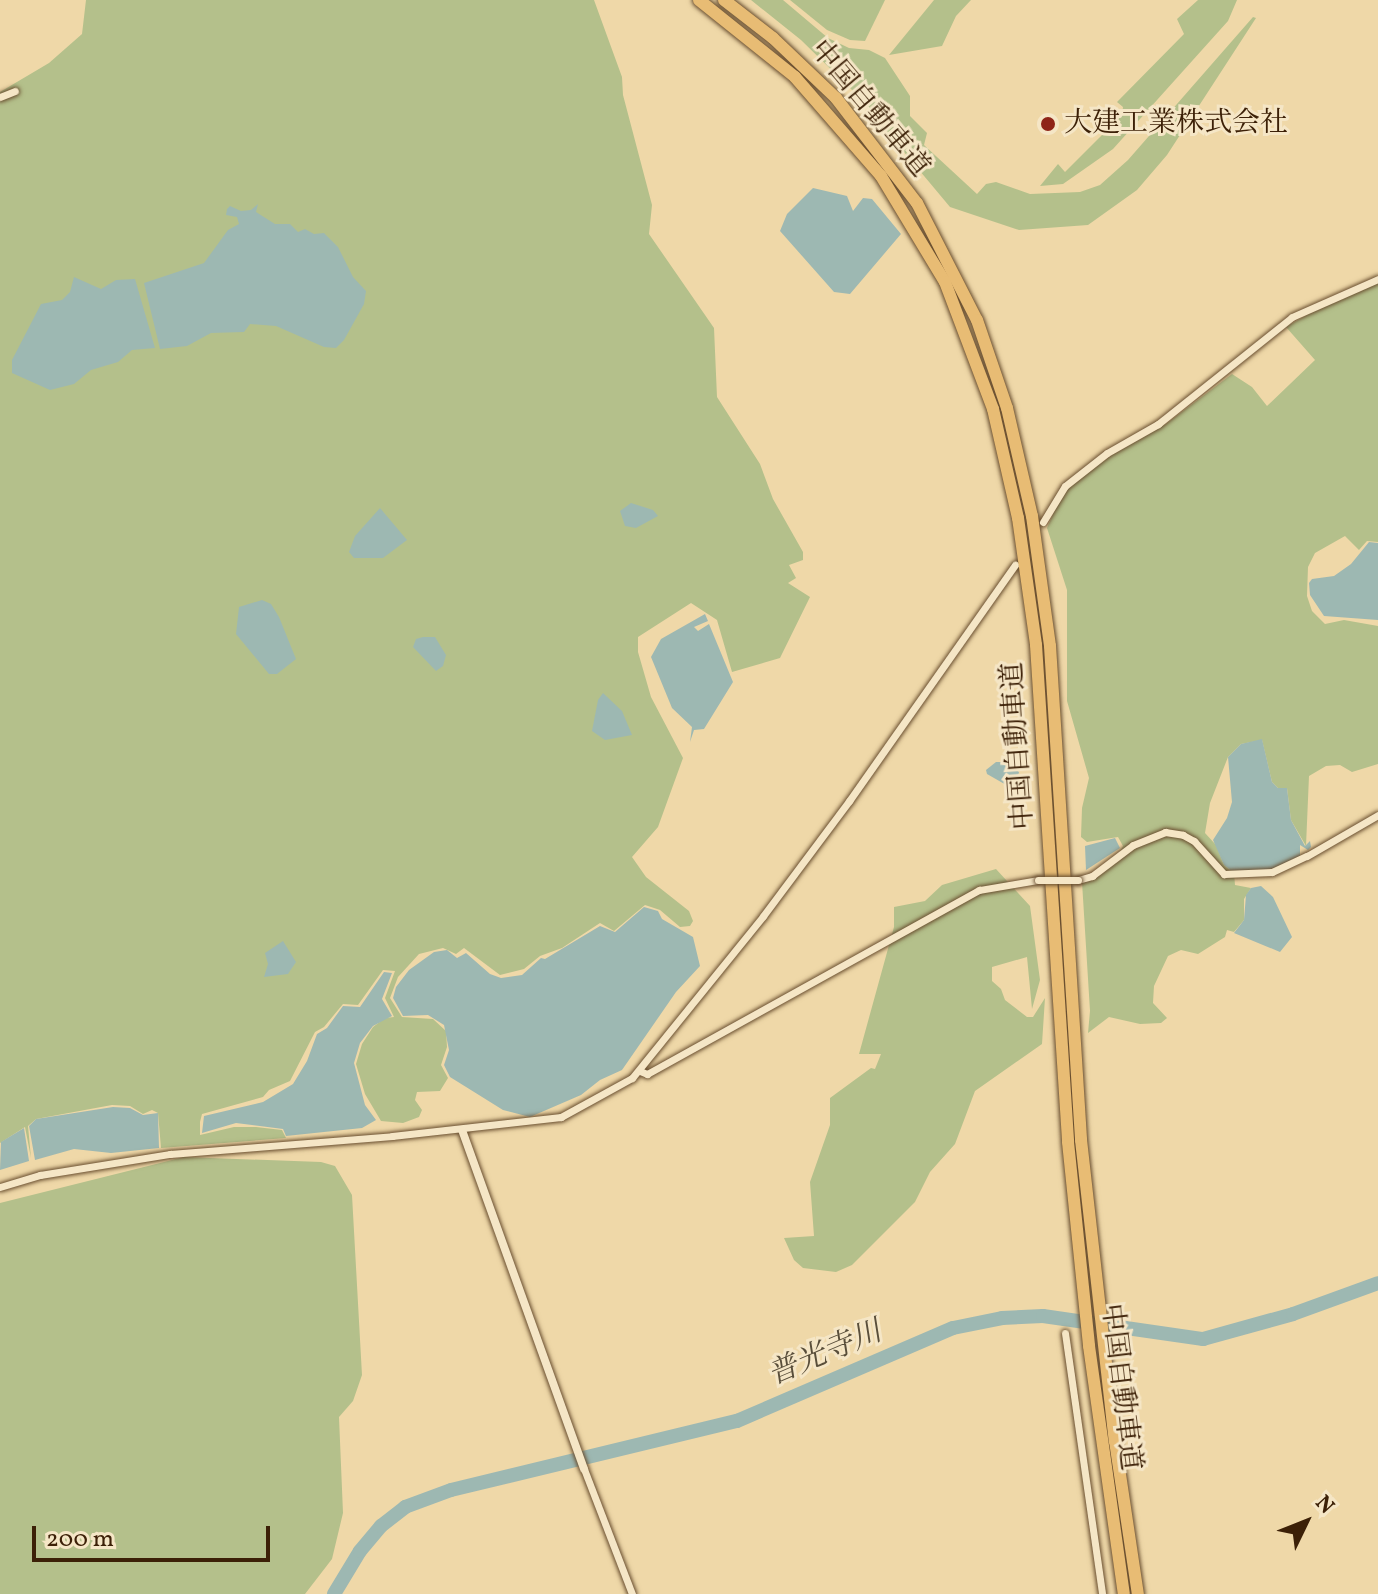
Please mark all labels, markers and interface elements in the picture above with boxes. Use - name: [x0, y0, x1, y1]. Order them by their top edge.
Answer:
- street label: 中国自動車道: [802, 34, 936, 184]
- place label: 大建工業株式会社: [1064, 107, 1288, 141]
- marker: 大建工業株式会社: [1039, 115, 1057, 133]
- street label: 中国自動車道: [996, 661, 1042, 831]
- street label: 中国自動車道: [1093, 1302, 1147, 1472]
- water label: 普光寺川: [763, 1314, 887, 1394]
- north arrow: [1266, 1482, 1346, 1562]
- text: N: [1307, 1489, 1341, 1522]
- scale bar: [36, 1510, 274, 1560]
- text: 200 m: [46, 1523, 114, 1557]

